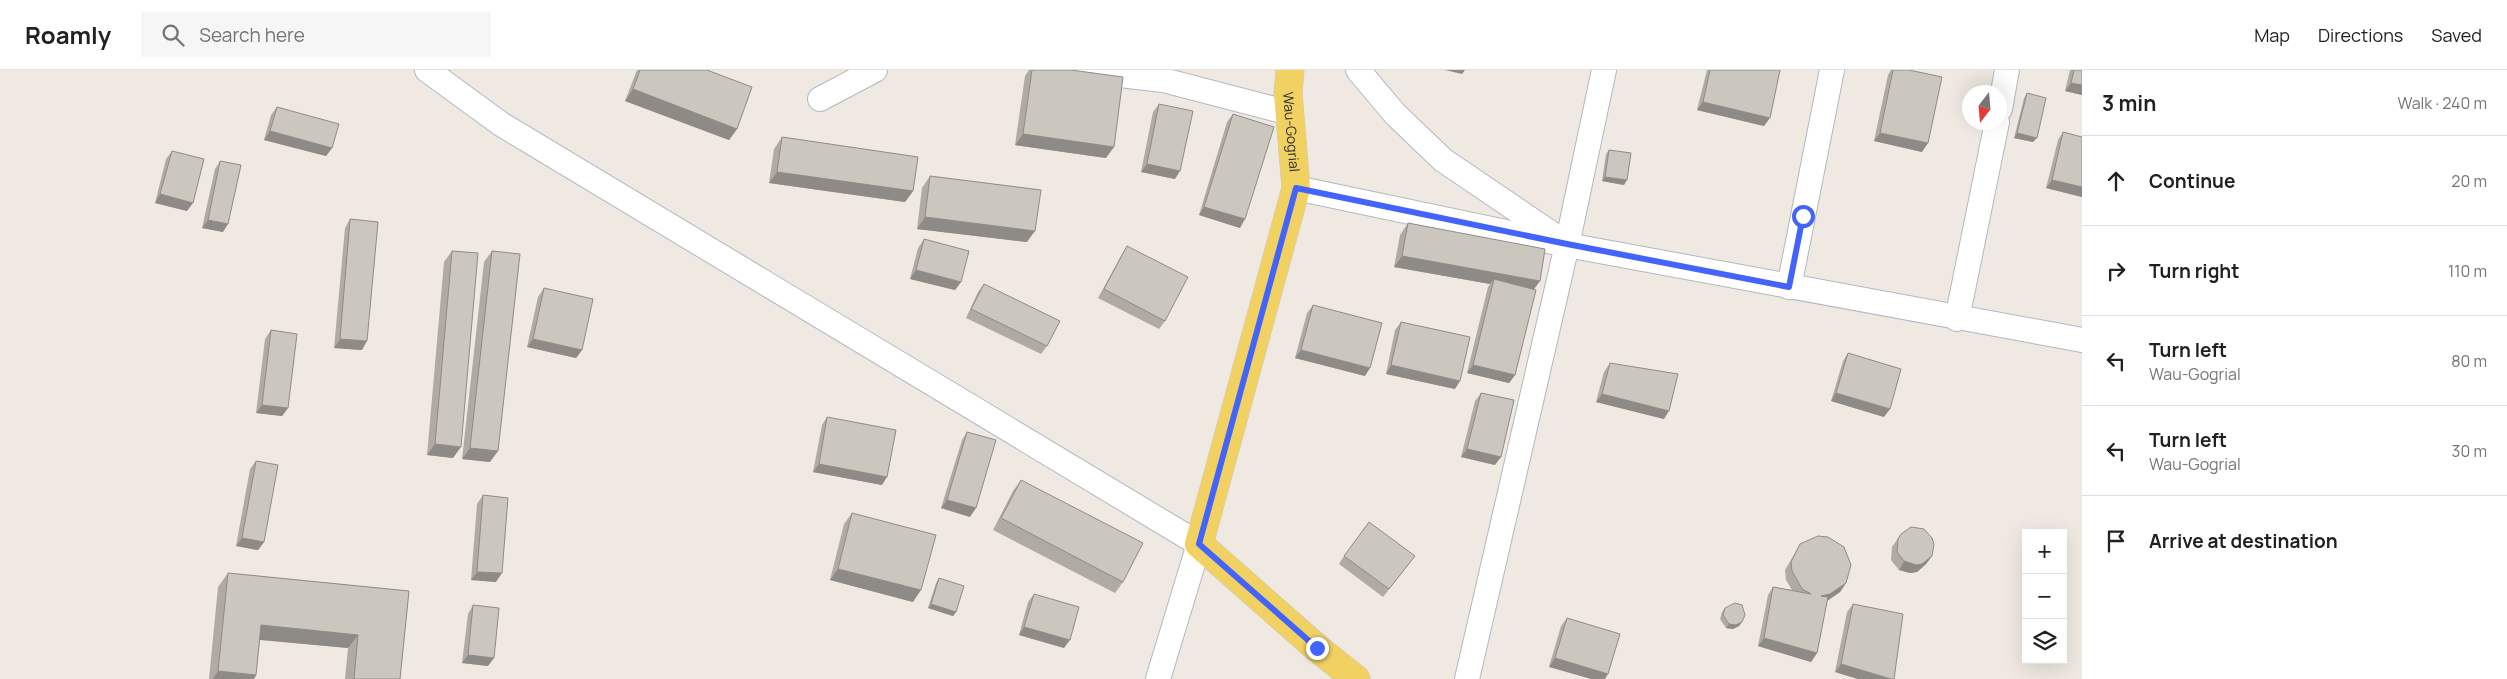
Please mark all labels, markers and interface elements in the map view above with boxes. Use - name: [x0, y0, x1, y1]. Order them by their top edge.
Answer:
- search box: [141, 12, 491, 57]
- text: Roamly: [25, 18, 111, 51]
- icon: search: [159, 21, 187, 49]
- text: Search here: [199, 22, 305, 48]
- text: Map: [2254, 23, 2290, 47]
- text: Directions: [2318, 23, 2403, 47]
- text: Saved: [2431, 23, 2482, 47]
- north arrow: [1962, 85, 2007, 130]
- text: 3 min: [2102, 89, 2156, 117]
- street label: Wau-Gogrial: [1279, 91, 1305, 173]
- text: Walk · 240 m: [2397, 92, 2487, 114]
- icon: ahead: [2102, 167, 2130, 195]
- text: Continue: [2149, 168, 2235, 194]
- text: 20 m: [2451, 170, 2487, 192]
- route start: [1792, 205, 1815, 228]
- icon: right: [2102, 257, 2130, 285]
- text: Turn right: [2149, 258, 2239, 284]
- text: 110 m: [2448, 260, 2487, 282]
- text: Turn left: [2149, 337, 2227, 363]
- icon: left: [2102, 347, 2130, 375]
- text: 80 m: [2451, 350, 2487, 372]
- text: Wau-Gogrial: [2149, 363, 2241, 385]
- text: Turn left: [2149, 427, 2227, 453]
- icon: left: [2102, 437, 2130, 465]
- text: 30 m: [2452, 440, 2487, 462]
- text: Wau-Gogrial: [2149, 453, 2241, 475]
- icon: arrive: [2102, 527, 2130, 555]
- text: Arrive at destination: [2149, 528, 2338, 554]
- map controls: [2022, 529, 2067, 664]
- button: +: [2022, 529, 2067, 574]
- button: −: [2022, 574, 2067, 619]
- button: layers: [2022, 619, 2067, 664]
- route end: [1306, 637, 1329, 660]

